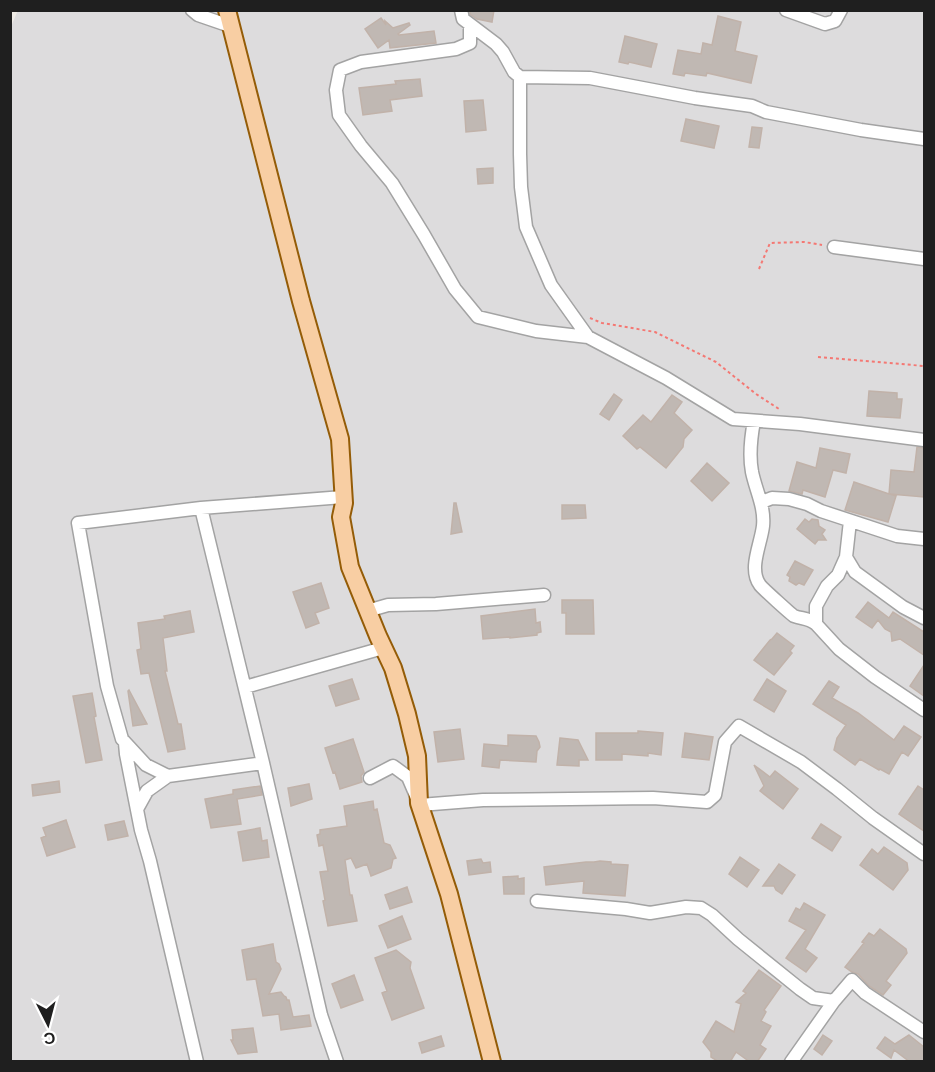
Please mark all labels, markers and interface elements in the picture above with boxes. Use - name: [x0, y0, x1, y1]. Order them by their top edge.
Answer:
- north arrow: [18, 994, 78, 1054]
- text: С: [42, 1029, 56, 1048]

